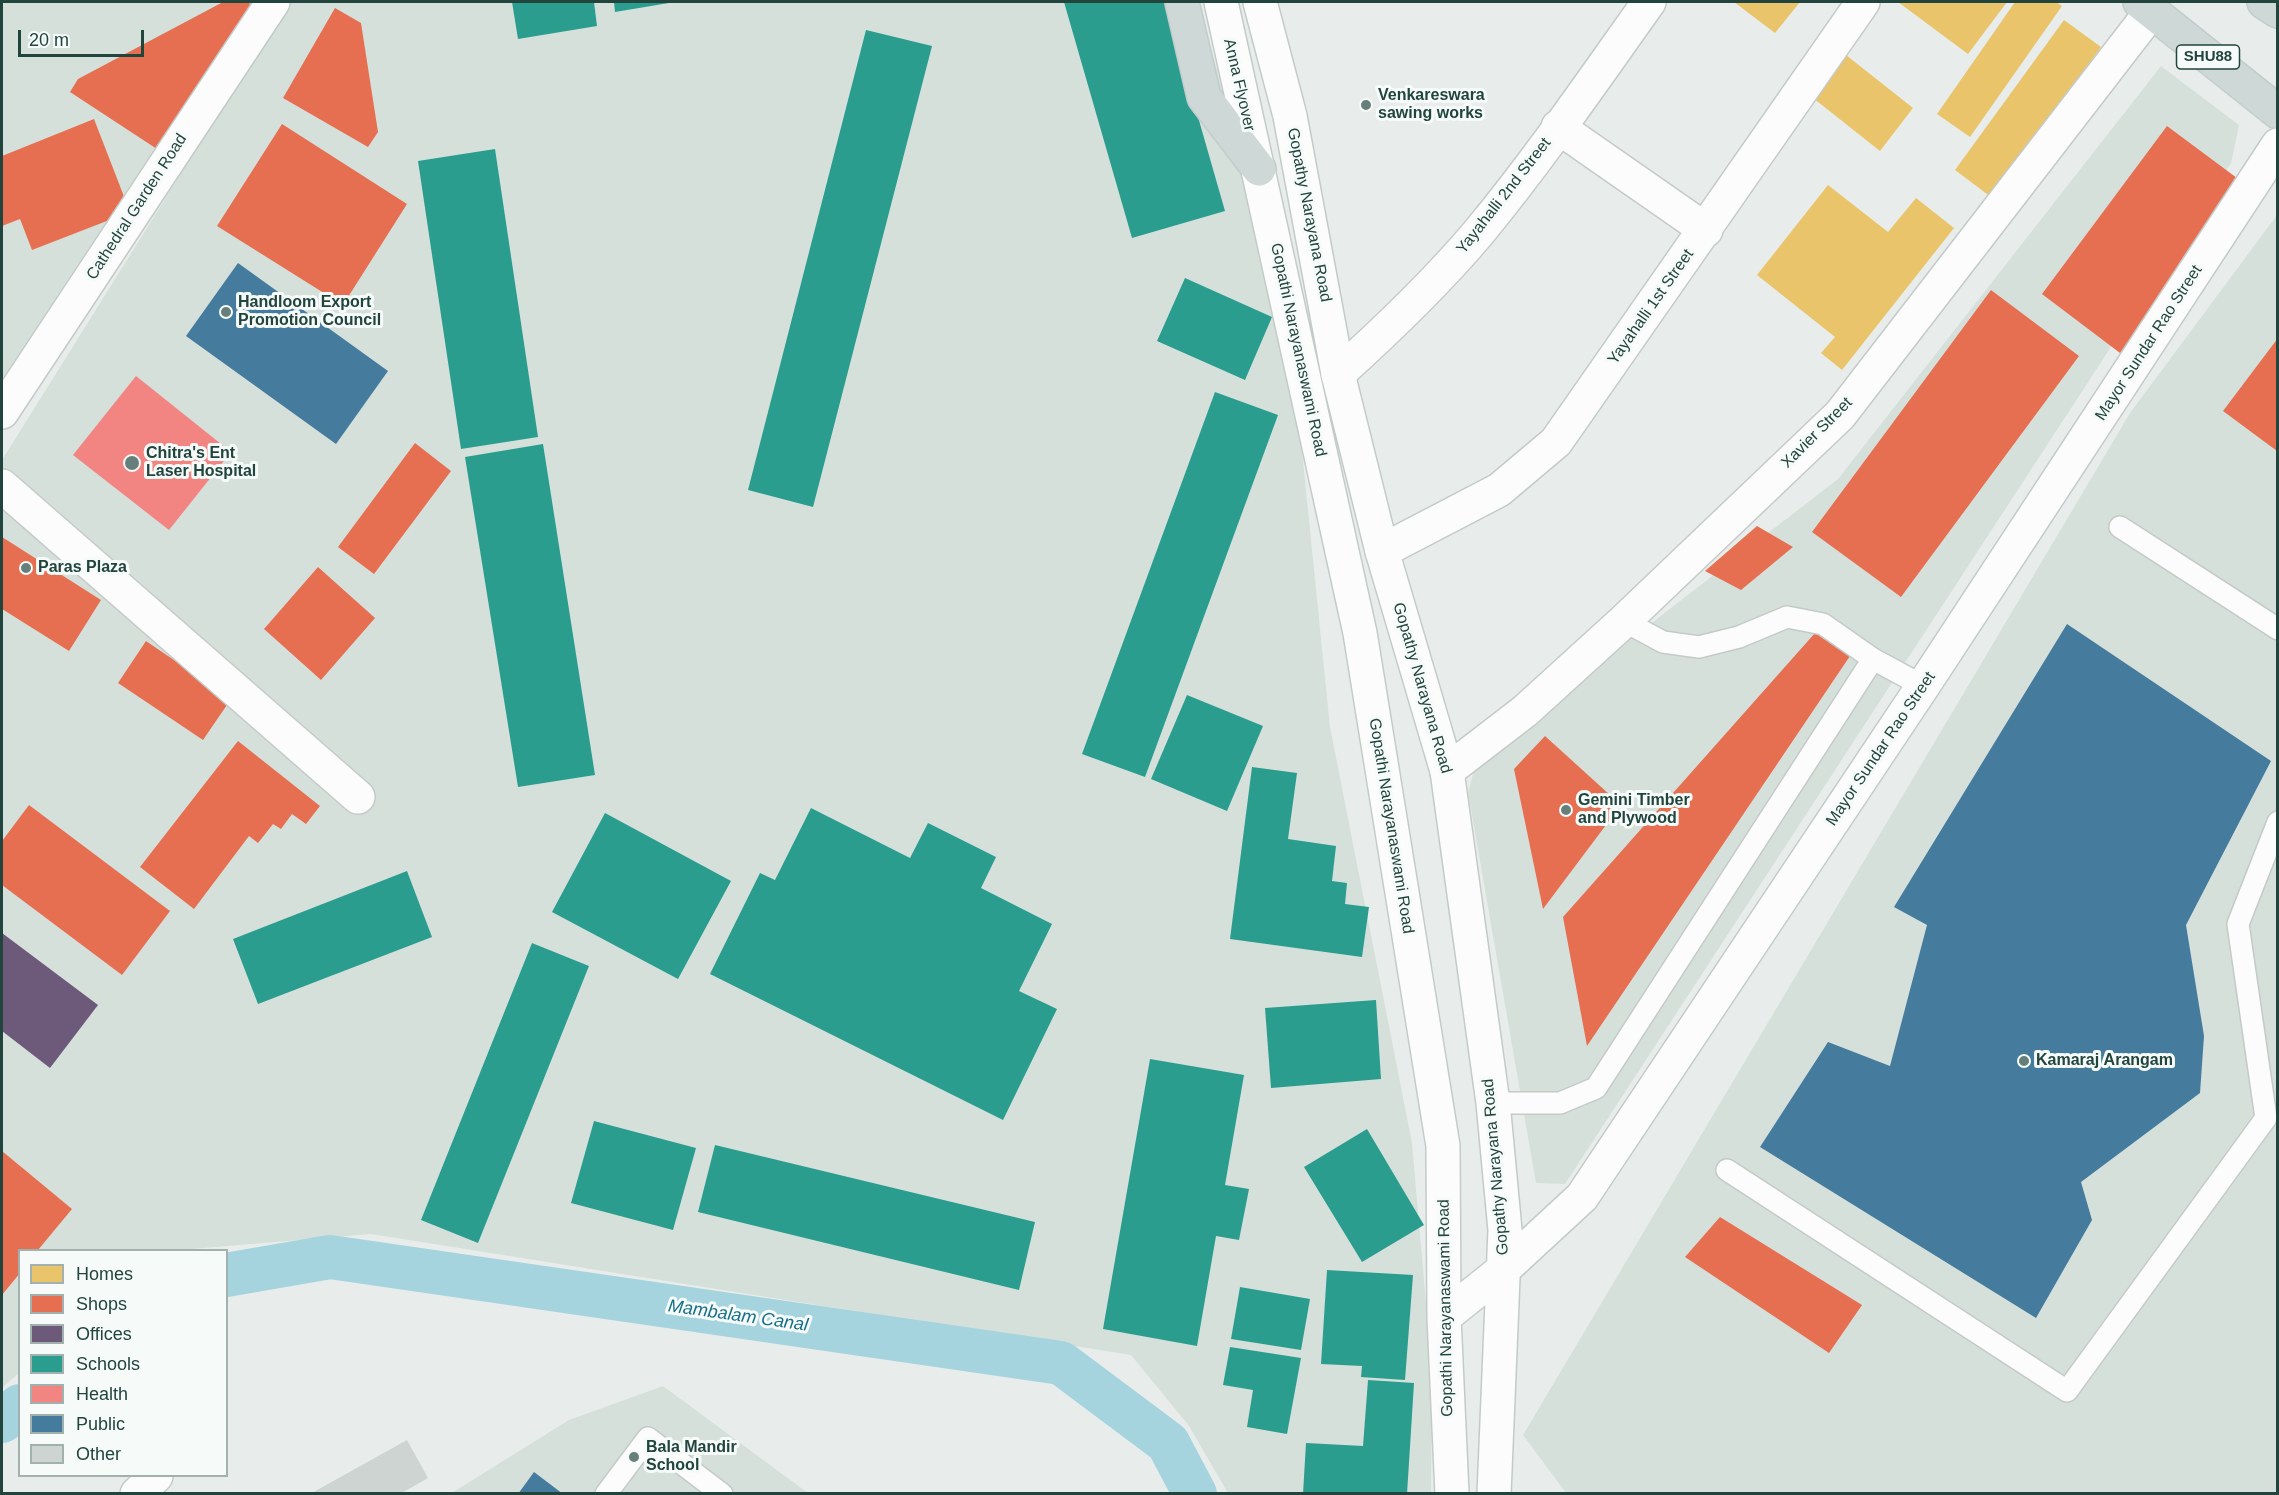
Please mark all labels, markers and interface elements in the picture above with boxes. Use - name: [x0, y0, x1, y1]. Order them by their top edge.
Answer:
- scale bar: [21, 18, 147, 56]
- text: 20 m: [29, 30, 69, 50]
- street label: Anna Flyover: [1219, 37, 1259, 133]
- road number: SHU88: [2176, 45, 2240, 69]
- place label: Venkareswara sawing works: [1378, 86, 1485, 124]
- marker: Venkareswara sawing works: [1359, 98, 1373, 112]
- street label: Gopathy Narayana Road: [1283, 126, 1335, 304]
- street label: Cathedral Garden Road: [83, 131, 191, 283]
- street label: Yayahalli 2nd Street: [1453, 134, 1555, 258]
- street label: Gopathi Narayanaswami Road: [1266, 241, 1330, 459]
- street label: Yayahalli 1st Street: [1604, 246, 1698, 368]
- street label: Mayor Sundar Rao Street: [2092, 262, 2206, 424]
- place label: Handloom Export Promotion Council: [238, 293, 381, 331]
- marker: Handloom Export Promotion Council: [219, 305, 233, 319]
- street label: Xavier Street: [1778, 394, 1856, 472]
- place label: Chitra's Ent Laser Hospital: [146, 444, 256, 482]
- marker: Chitra's Ent Laser Hospital: [123, 454, 141, 472]
- place label: Paras Plaza: [38, 558, 127, 578]
- marker: Paras Plaza: [19, 561, 33, 575]
- street label: Gopathy Narayana Road: [1388, 600, 1456, 776]
- street label: Mayor Sundar Rao Street: [1822, 668, 1940, 830]
- street label: Gopathi Narayanaswami Road: [1364, 717, 1418, 935]
- place label: Gemini Timber and Plywood: [1578, 791, 1690, 829]
- marker: Gemini Timber and Plywood: [1559, 803, 1573, 817]
- place label: Kamaraj Arangam: [2036, 1051, 2173, 1071]
- marker: Kamaraj Arangam: [2017, 1054, 2031, 1068]
- street label: Gopathy Narayana Road: [1479, 1078, 1513, 1256]
- street label: Gopathi Narayanaswami Road: [1435, 1199, 1457, 1417]
- legend: [18, 1249, 228, 1477]
- text: Homes: [76, 1264, 133, 1284]
- text: Shops: [76, 1294, 127, 1314]
- water label: Mambalam Canal: [667, 1295, 809, 1337]
- text: Offices: [76, 1324, 132, 1344]
- text: Schools: [76, 1354, 140, 1374]
- text: Health: [76, 1384, 128, 1404]
- text: Public: [76, 1414, 125, 1434]
- place label: Bala Mandir School: [646, 1438, 737, 1476]
- text: Other: [76, 1444, 121, 1464]
- marker: Bala Mandir School: [627, 1450, 641, 1464]

